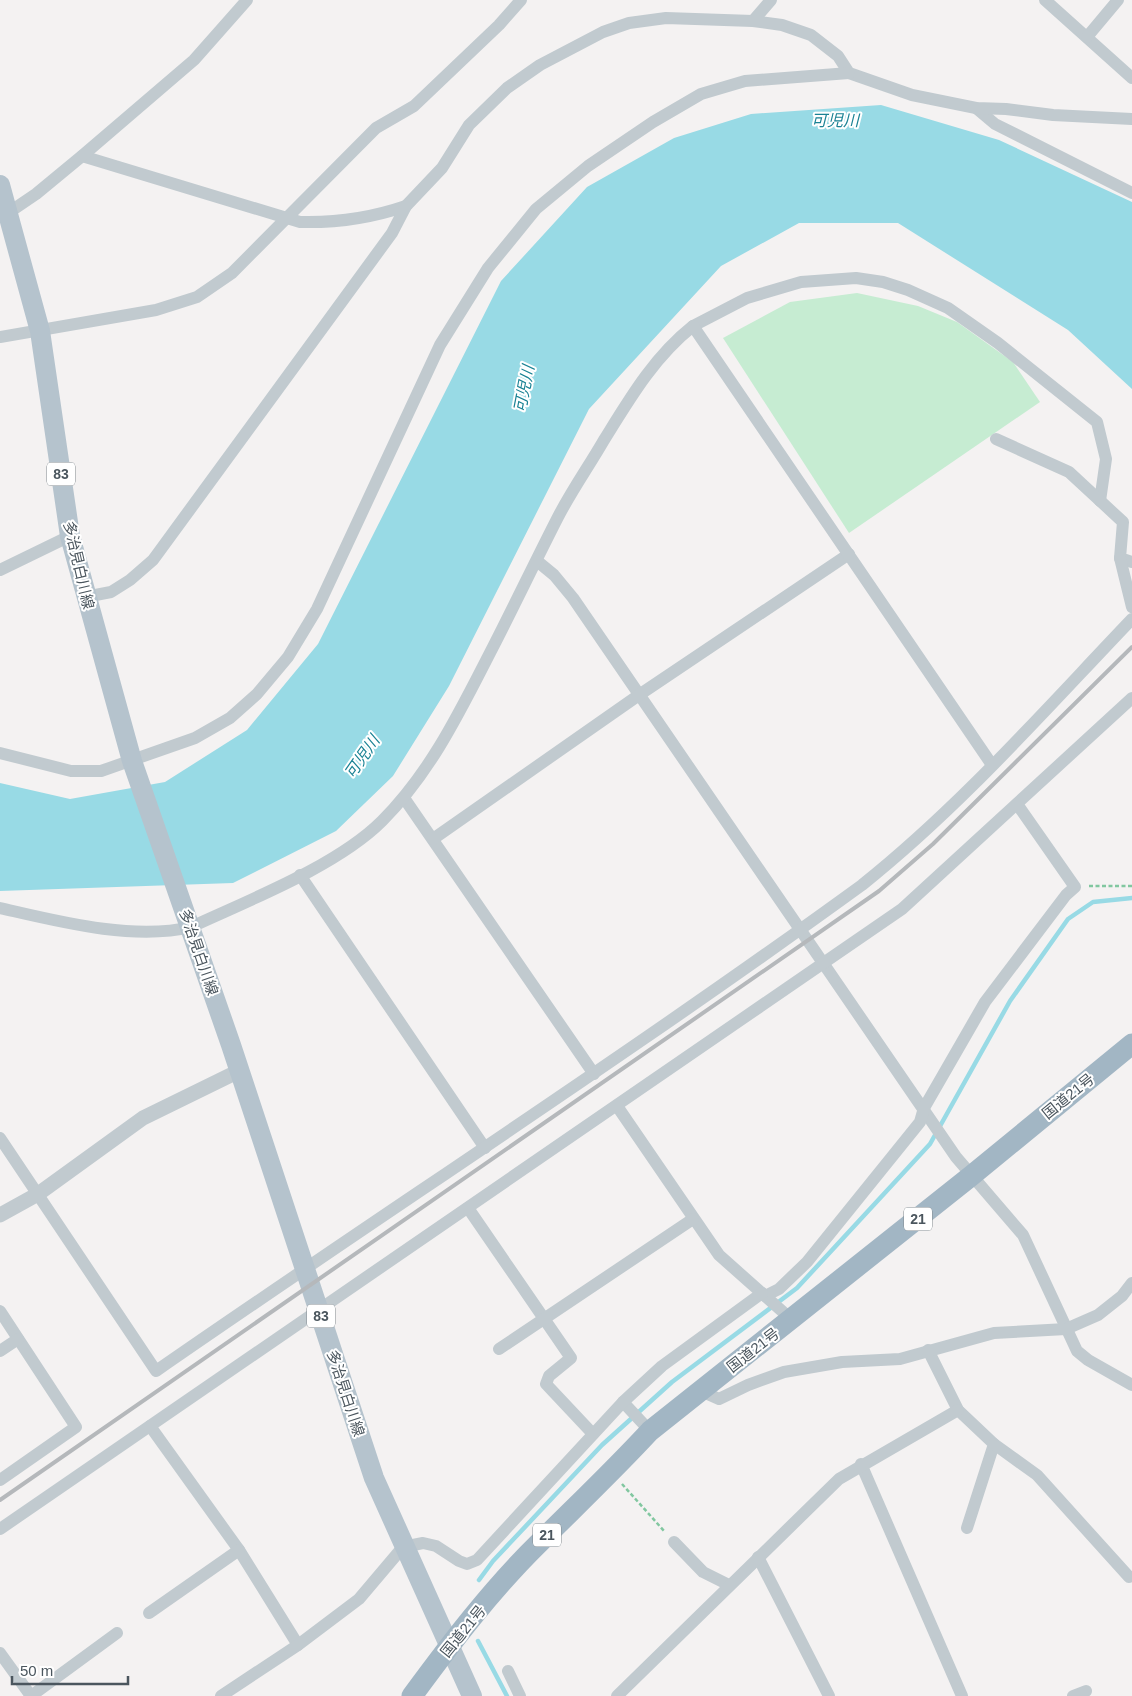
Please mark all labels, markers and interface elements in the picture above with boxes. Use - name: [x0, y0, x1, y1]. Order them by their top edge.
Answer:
- water label: 可児川: [811, 112, 861, 129]
- water label: 可児川: [511, 362, 537, 414]
- road number: 83: [47, 462, 75, 486]
- street label: 多治見白川線: [61, 519, 97, 611]
- water label: 可児川: [341, 731, 384, 782]
- street label: 多治見白川線: [176, 907, 222, 997]
- street label: 国道21号: [1039, 1070, 1097, 1122]
- road number: 21: [904, 1208, 932, 1230]
- road number: 83: [307, 1304, 335, 1328]
- street label: 国道21号: [723, 1324, 783, 1376]
- street label: 多治見白川線: [324, 1348, 368, 1438]
- road number: 21: [533, 1524, 561, 1546]
- street label: 国道21号: [437, 1602, 489, 1660]
- scale bar: [12, 1654, 129, 1686]
- text: 50 m: [20, 1662, 53, 1679]

